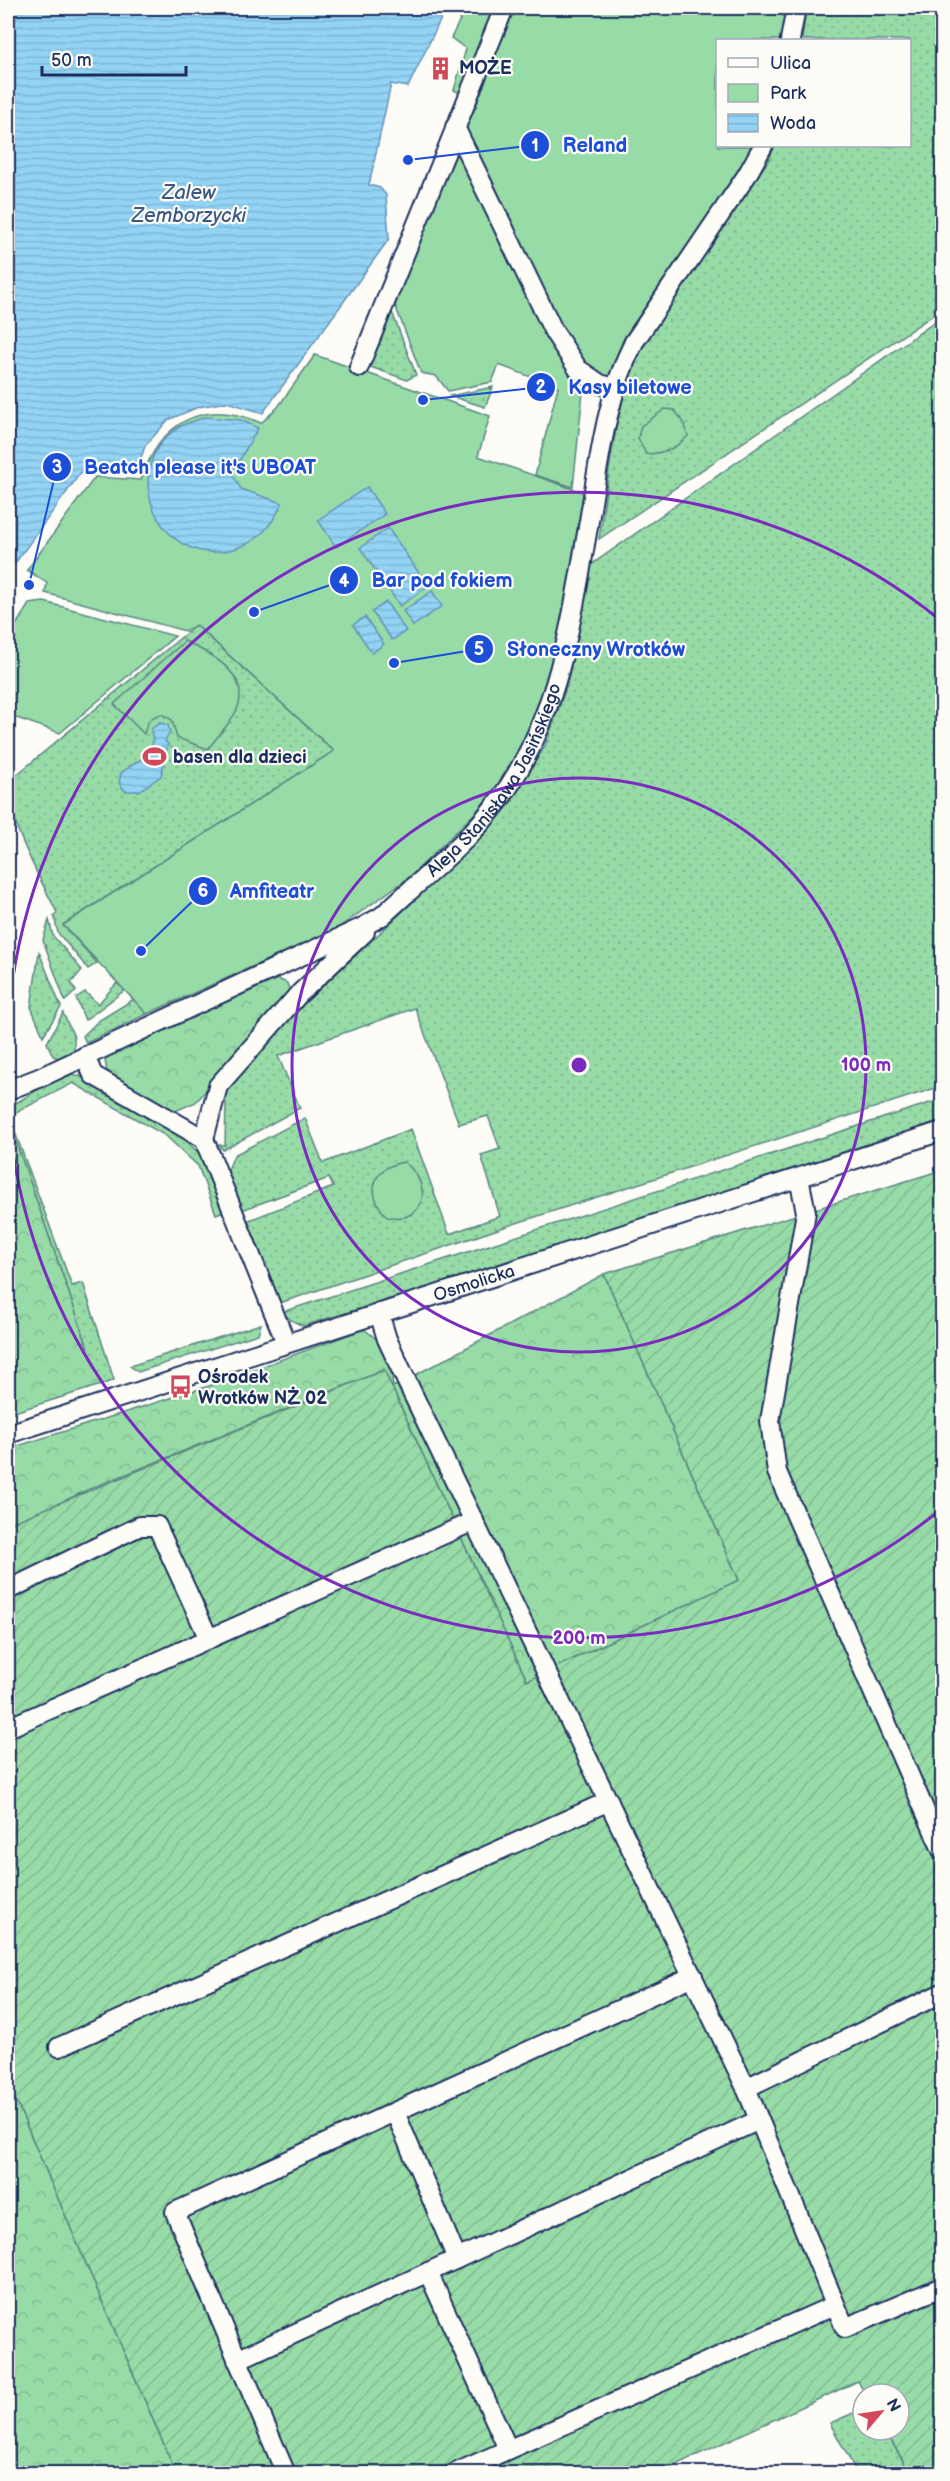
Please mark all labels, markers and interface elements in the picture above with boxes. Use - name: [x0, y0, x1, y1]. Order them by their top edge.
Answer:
- scale bar: [42, 39, 186, 77]
- legend: [716, 39, 911, 147]
- text: 50 m: [51, 50, 92, 71]
- text: Ulica: [770, 53, 811, 74]
- building icon: MOŻE: [428, 55, 454, 81]
- place label: MOŻE: [459, 56, 512, 79]
- text: Park: [770, 83, 806, 104]
- text: Woda: [770, 113, 816, 134]
- callout: Reland: [520, 126, 639, 164]
- text: Reland: [563, 134, 627, 158]
- text: 1: [531, 136, 539, 157]
- water label: Zalew Zemborzycki: [131, 181, 247, 228]
- callout: Kasy biletowe: [526, 368, 704, 406]
- text: Kasy biletowe: [568, 376, 692, 400]
- text: 2: [536, 377, 547, 398]
- callout: Beatch please it's UBOAT: [42, 448, 329, 486]
- text: Beatch please it's UBOAT: [84, 456, 317, 480]
- text: 3: [52, 457, 62, 478]
- callout: Bar pod fokiem: [329, 561, 524, 599]
- text: Bar pod fokiem: [371, 569, 513, 593]
- text: 4: [339, 571, 350, 592]
- callout: Słoneczny Wrotków: [464, 630, 697, 668]
- text: Słoneczny Wrotków: [507, 638, 685, 662]
- text: 5: [474, 639, 484, 660]
- street label: Aleja Stanisława Jasińskiego: [422, 681, 565, 881]
- sports icon: basen dla dzieci: [142, 744, 168, 770]
- place label: basen dla dzieci: [173, 747, 307, 768]
- callout: Amfiteatr: [188, 872, 327, 910]
- text: Amfiteatr: [229, 880, 315, 904]
- text: 6: [198, 881, 209, 902]
- centre of rings: [569, 1055, 589, 1075]
- text: 100 m: [841, 1055, 891, 1076]
- street label: Osmolicka: [431, 1260, 517, 1306]
- place label: Ośrodek Wrotków NŻ 02: [198, 1367, 327, 1409]
- bus stop icon: Ośrodek Wrotków NŻ 02: [167, 1374, 193, 1400]
- text: 200 m: [552, 1628, 606, 1649]
- north arrow: [851, 2382, 911, 2442]
- text: N: [882, 2396, 904, 2415]

